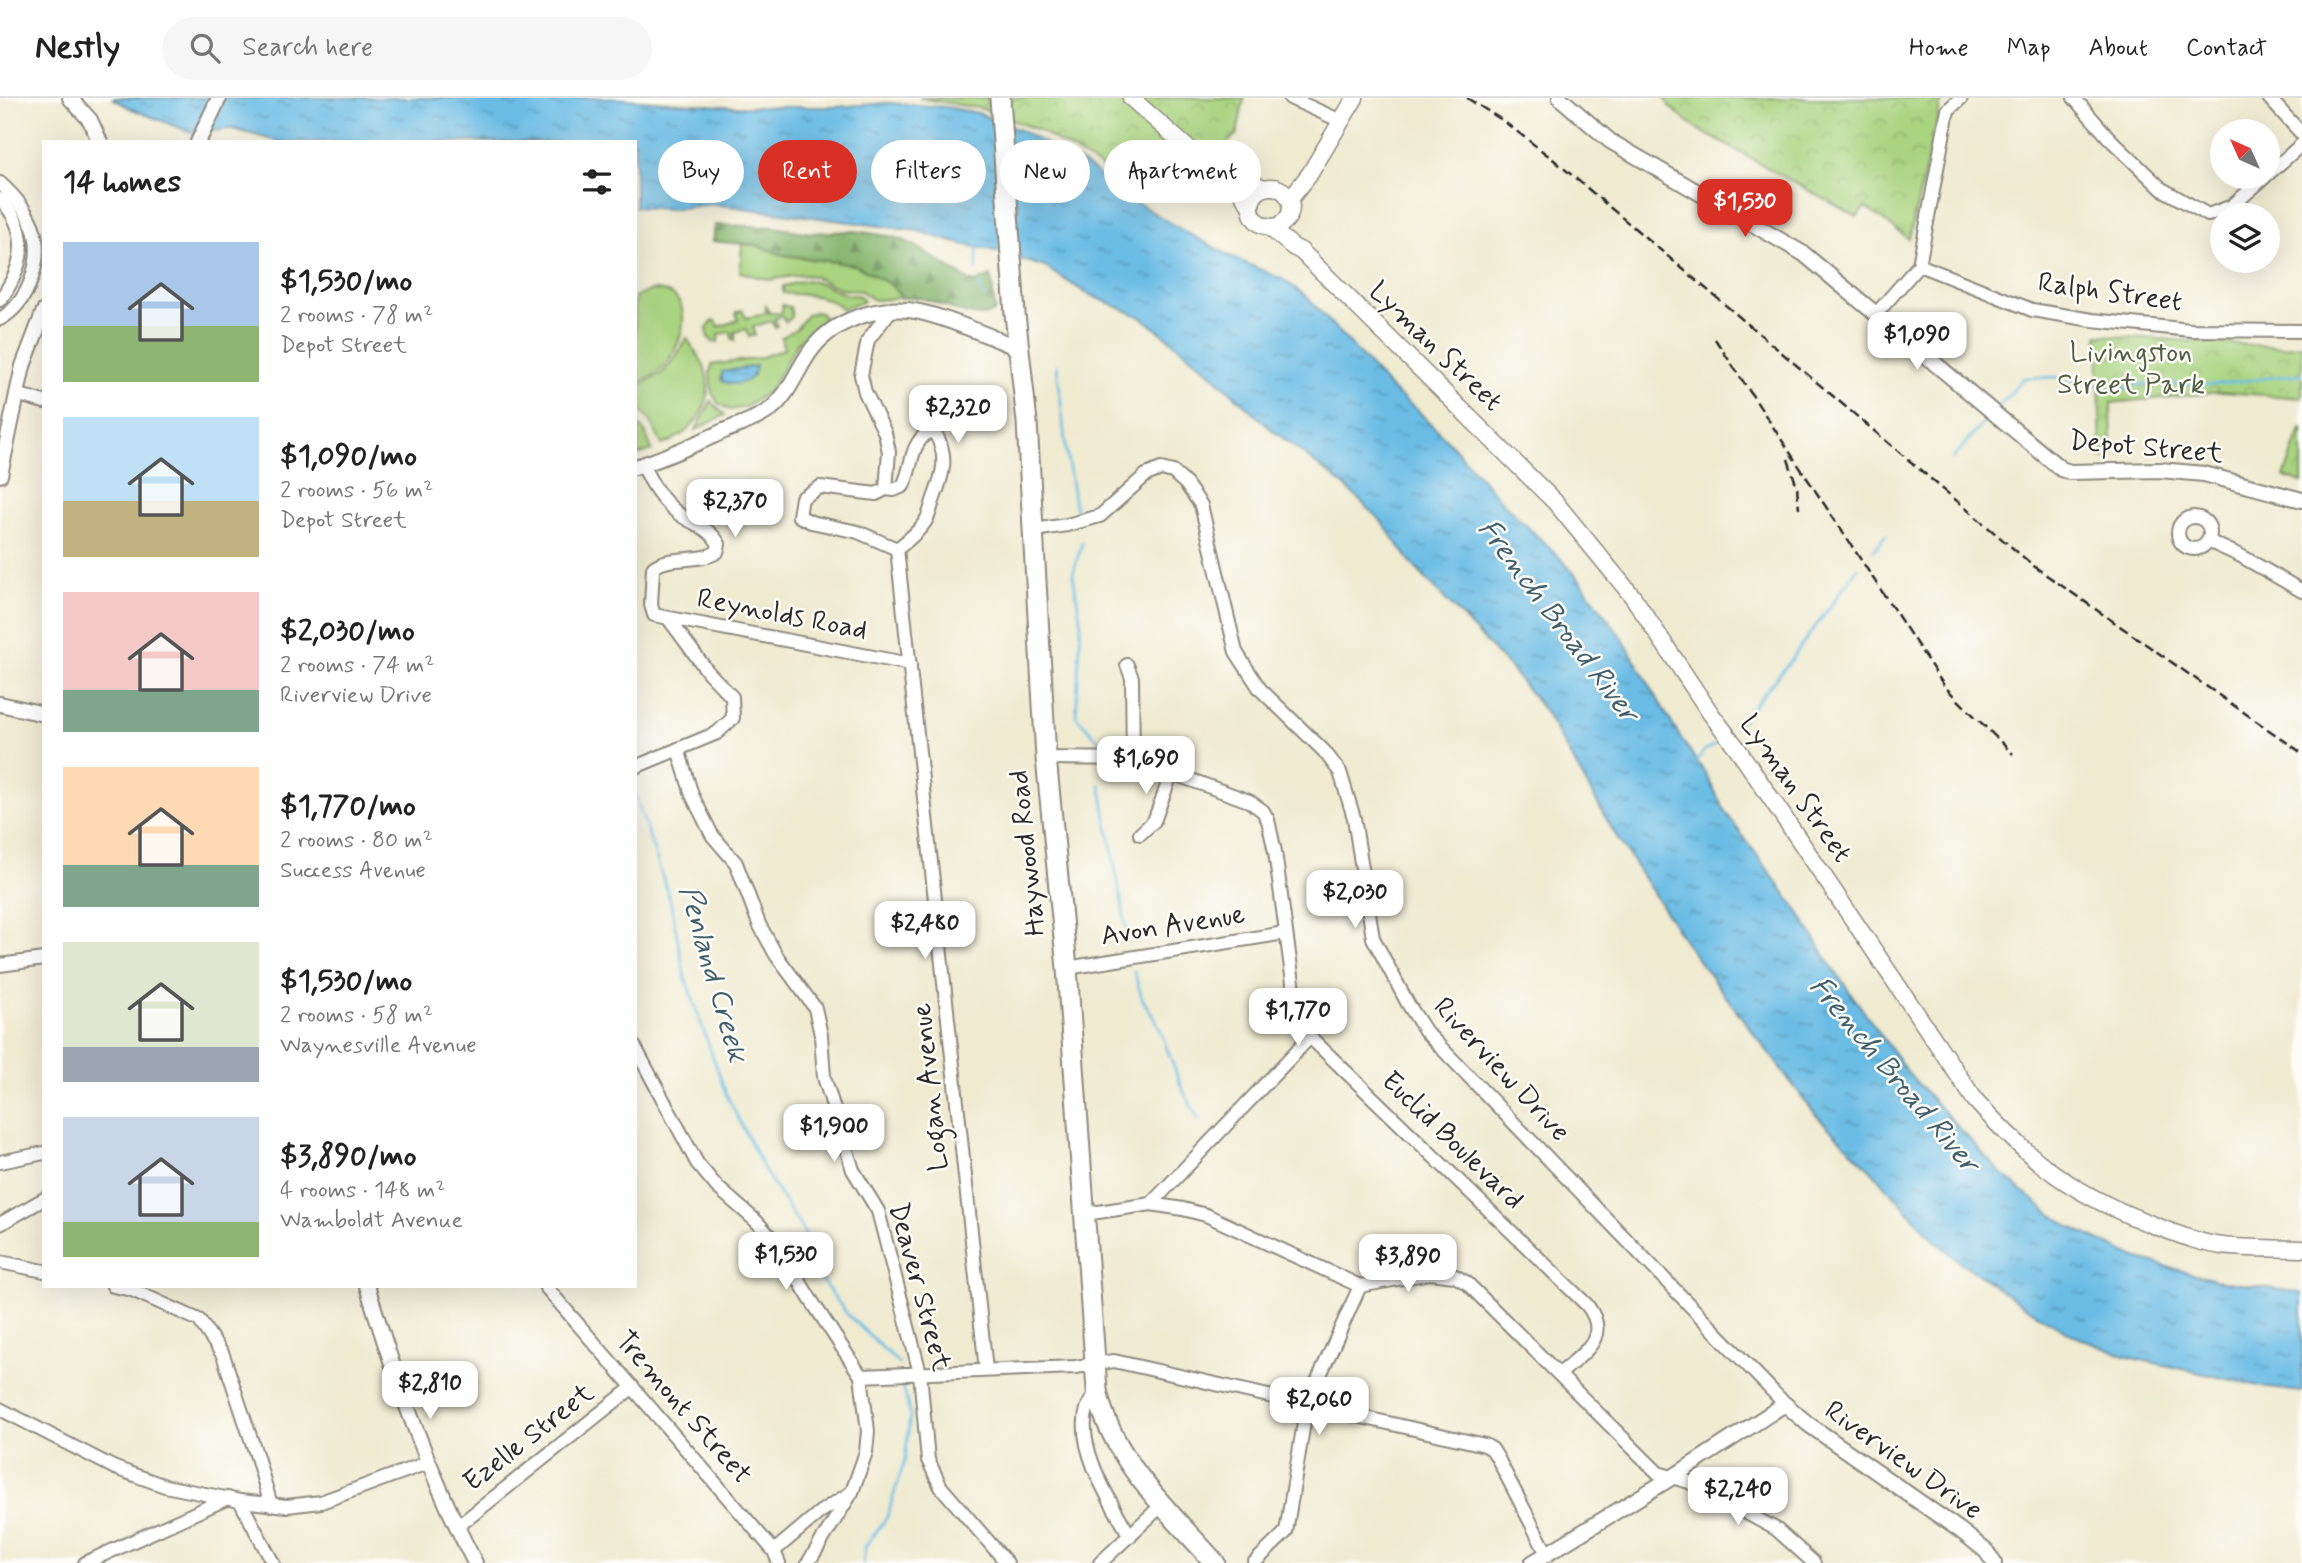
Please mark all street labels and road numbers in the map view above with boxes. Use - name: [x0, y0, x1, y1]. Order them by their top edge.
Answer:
- street label: Ralph Street: [2035, 265, 2185, 321]
- street label: Lyman Street: [1360, 274, 1510, 420]
- street label: Depot Street: [2068, 423, 2225, 473]
- street label: Reynolds Road: [694, 580, 870, 650]
- street label: Lyman Street: [1730, 708, 1860, 870]
- street label: Haywood Road: [1001, 768, 1055, 938]
- street label: Avon Avenue: [1098, 896, 1248, 956]
- street label: Riverview Drive: [1424, 990, 1578, 1150]
- street label: Logan Avenue: [904, 1001, 961, 1173]
- street label: Euclid Boulevard: [1373, 1064, 1531, 1218]
- street label: Deaver Street: [879, 1199, 959, 1376]
- street label: Tremont Street: [606, 1324, 760, 1492]
- street label: Ezelle Street: [456, 1375, 602, 1501]
- street label: Riverview Drive: [1817, 1393, 1989, 1529]

